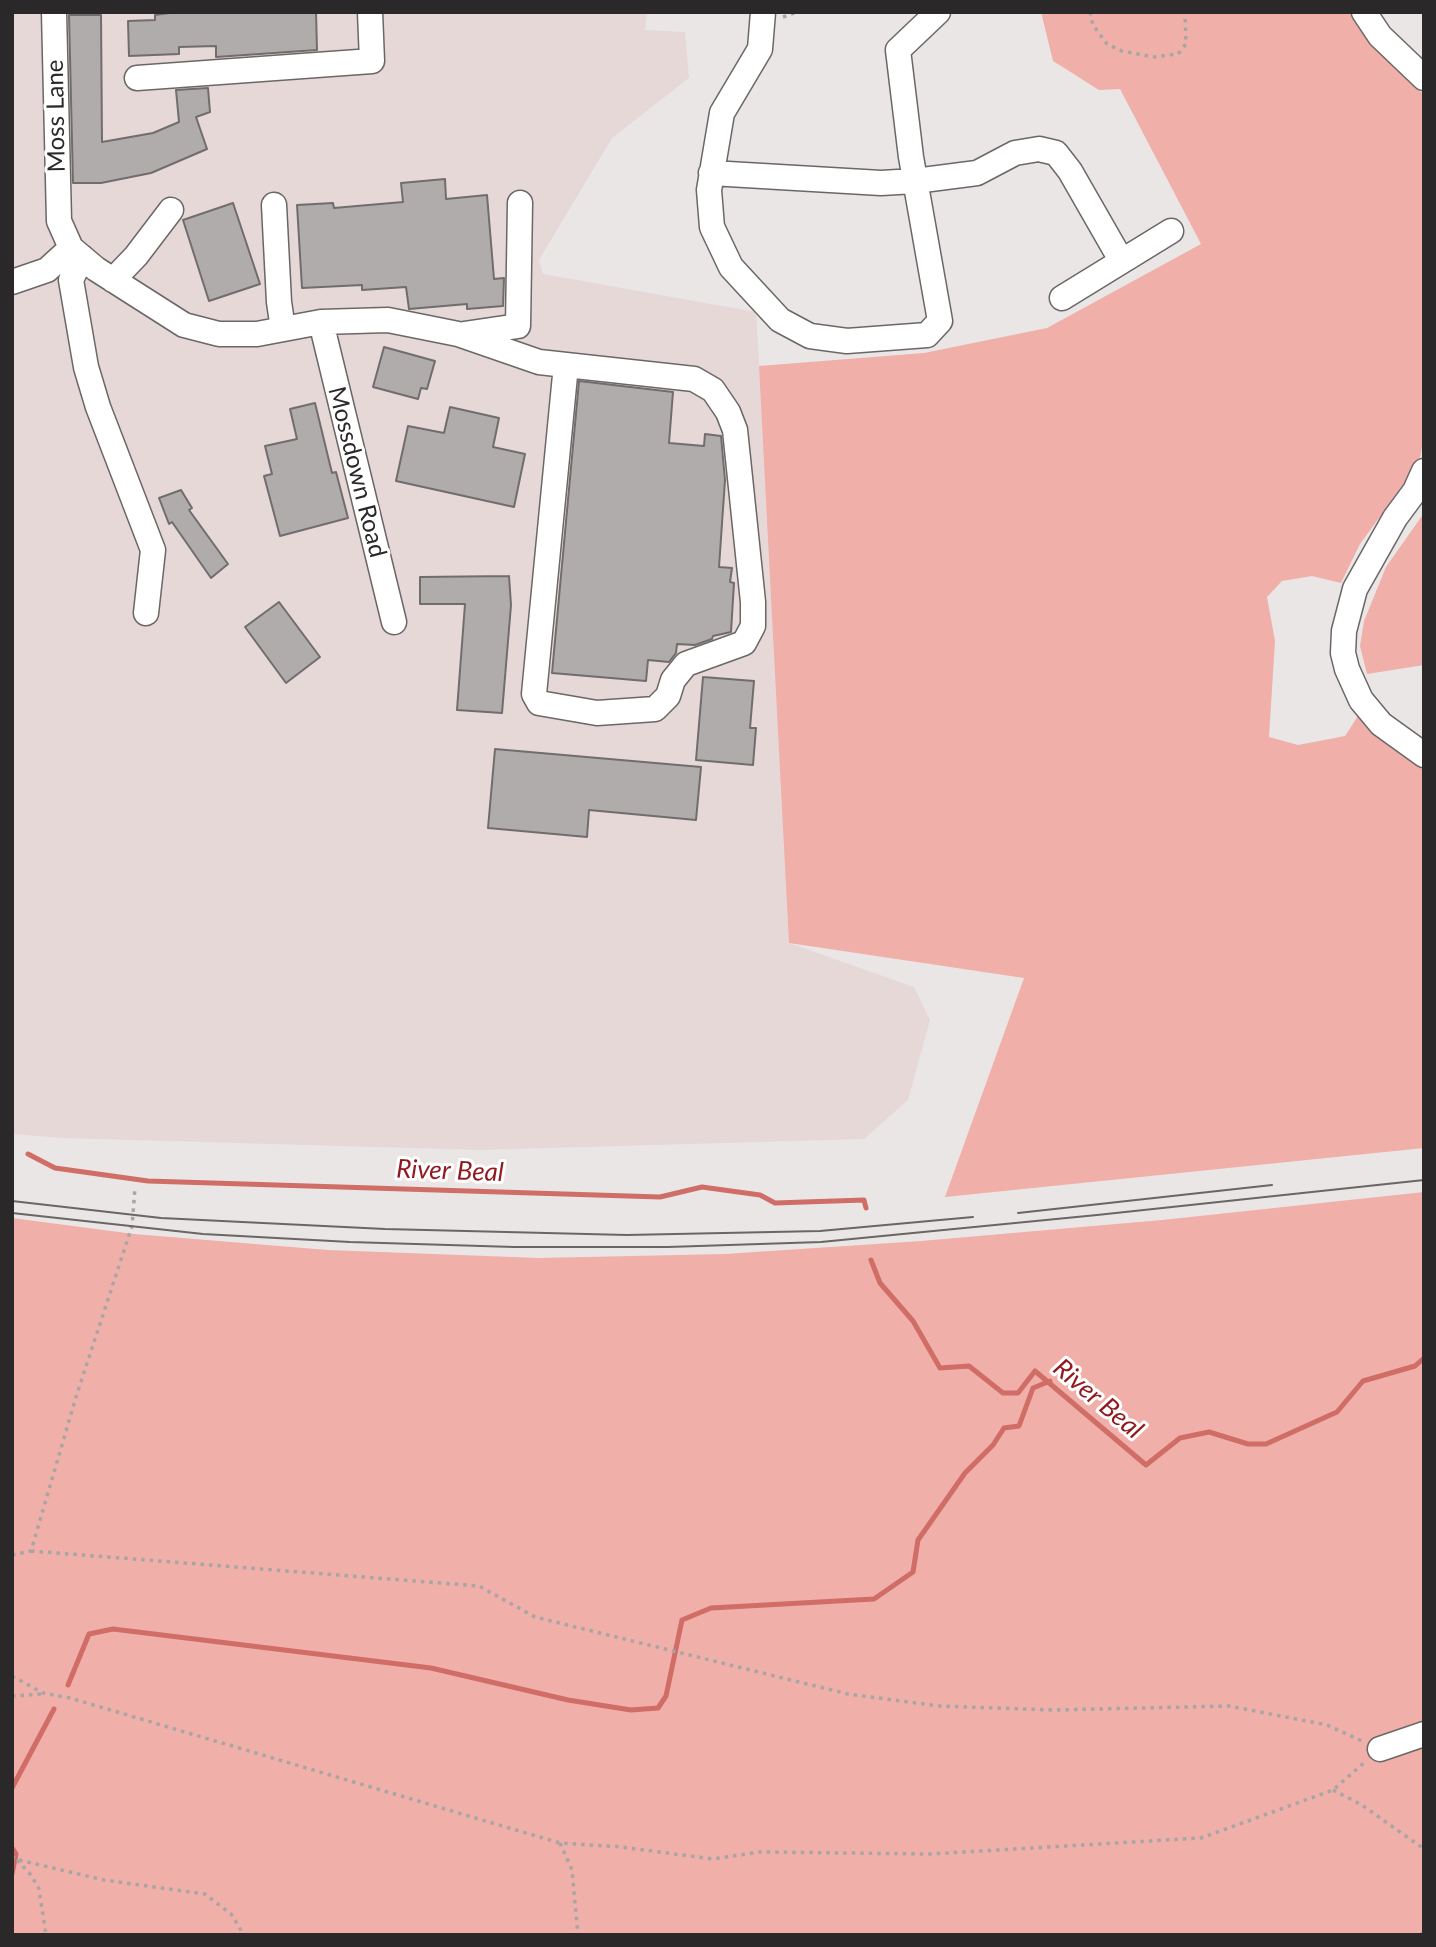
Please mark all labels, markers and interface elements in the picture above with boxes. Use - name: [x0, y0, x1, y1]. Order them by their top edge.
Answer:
- street label: Moss Lane: [41, 59, 71, 173]
- street label: Mossdown Road: [322, 384, 392, 560]
- water label: River Beal: [396, 1154, 504, 1188]
- water label: River Beal: [1047, 1352, 1149, 1446]

